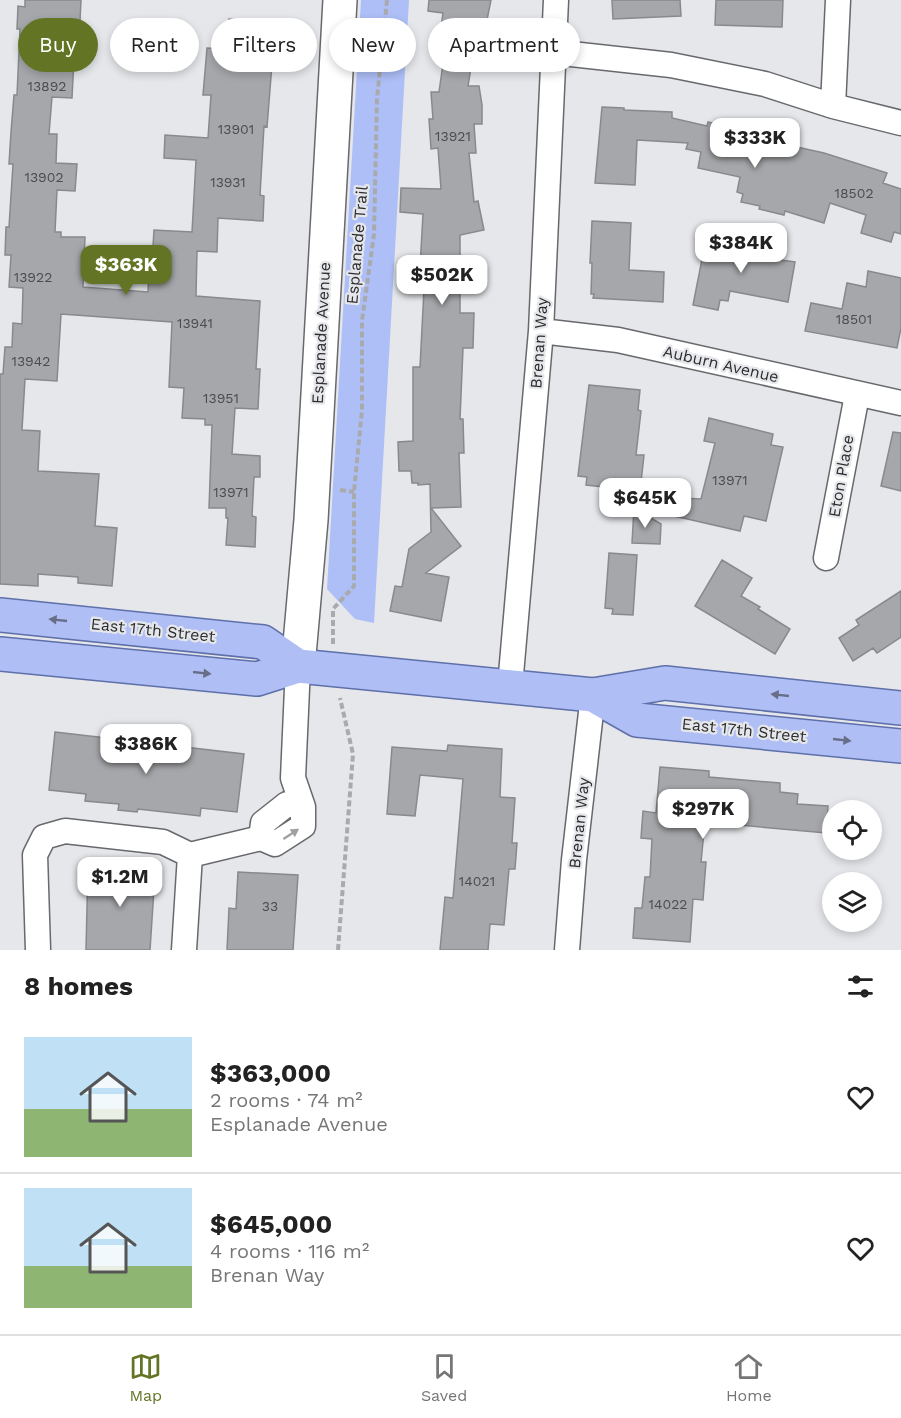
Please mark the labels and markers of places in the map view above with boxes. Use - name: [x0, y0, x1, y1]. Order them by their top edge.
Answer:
- pin: $333K: [713, 118, 797, 169]
- pin: $384K: [699, 223, 783, 274]
- pin: $363K: [84, 245, 168, 296]
- pin: $502K: [400, 255, 484, 306]
- pin: $645K: [603, 478, 687, 529]
- pin: $386K: [104, 724, 188, 775]
- pin: $297K: [661, 789, 745, 840]
- pin: $1.2M: [78, 857, 162, 908]

